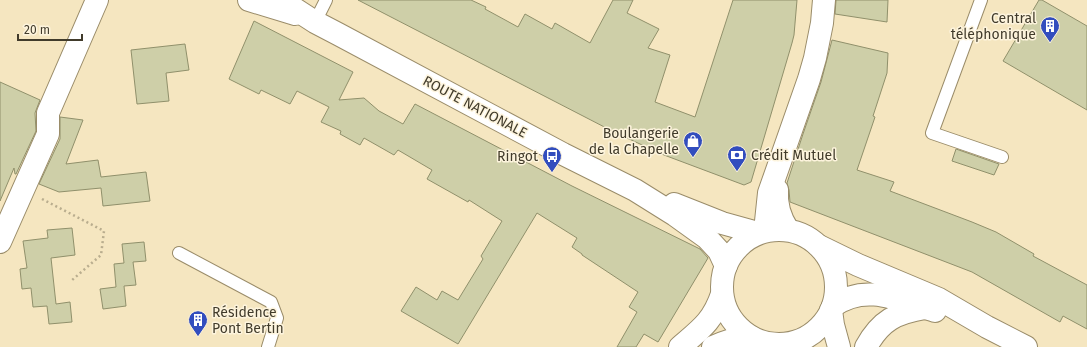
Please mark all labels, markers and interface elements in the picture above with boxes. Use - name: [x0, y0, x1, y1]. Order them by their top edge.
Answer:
- place label: Central téléphonique: [951, 10, 1036, 43]
- building icon: Central téléphonique: [1039, 15, 1061, 43]
- scale bar: [18, 16, 82, 42]
- text: 20 m: [24, 23, 50, 37]
- street label: ROUTE NATIONALE: [420, 72, 530, 142]
- place label: Boulangerie de la Chapelle: [589, 125, 679, 158]
- shop icon: Boulangerie de la Chapelle: [682, 130, 704, 158]
- bank icon: Crédit Mutuel: [726, 144, 748, 172]
- bus stop icon: Ringot: [541, 145, 563, 173]
- place label: Crédit Mutuel: [751, 147, 836, 164]
- place label: Ringot: [497, 148, 539, 165]
- place label: Résidence Pont Bertin: [212, 304, 284, 337]
- building icon: Résidence Pont Bertin: [187, 309, 209, 337]

